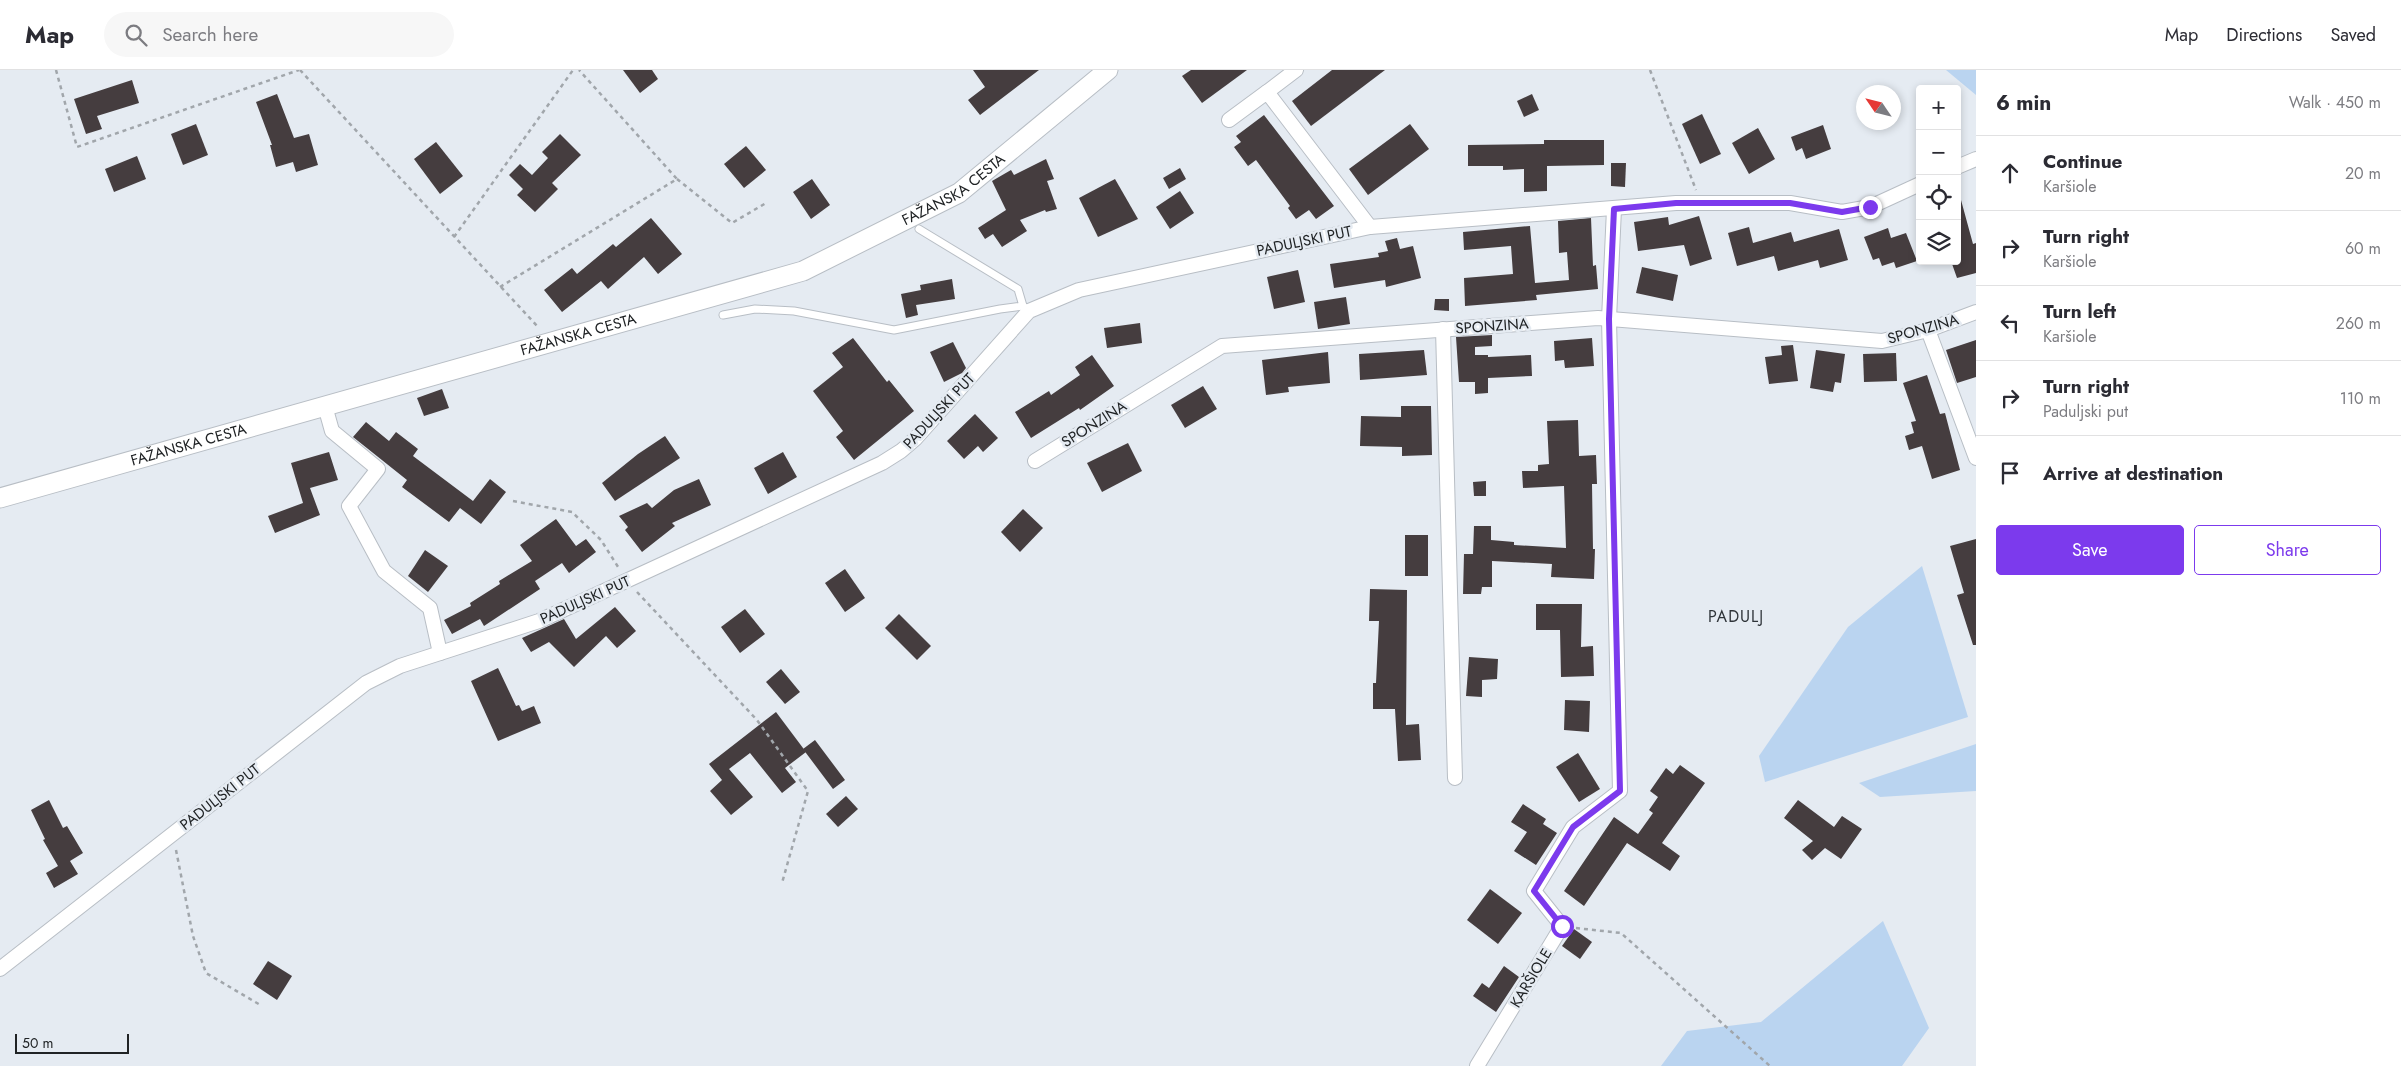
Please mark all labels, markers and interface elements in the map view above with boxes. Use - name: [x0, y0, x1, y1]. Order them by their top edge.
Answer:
- search box: [104, 12, 454, 57]
- text: Map: [25, 17, 74, 52]
- icon: search: [122, 21, 150, 49]
- text: Search here: [162, 21, 258, 48]
- text: Map: [2165, 22, 2198, 48]
- text: Directions: [2226, 22, 2302, 48]
- text: Saved: [2330, 22, 2376, 48]
- north arrow: [1856, 85, 1901, 130]
- map controls: [1916, 85, 1961, 265]
- button: +: [1916, 85, 1961, 130]
- text: 6 min: [1996, 88, 2051, 118]
- text: Walk · 450 m: [2289, 91, 2381, 114]
- button: −: [1916, 130, 1961, 175]
- street label: FAŽANSKA CESTA: [898, 148, 1010, 231]
- text: Continue: [2043, 148, 2122, 175]
- icon: ahead: [1996, 159, 2024, 187]
- text: 20 m: [2345, 162, 2381, 185]
- button: locate: [1916, 175, 1961, 220]
- text: Karšiole: [2043, 175, 2097, 198]
- route end: [1859, 196, 1882, 219]
- street label: PADULJSKI PUT: [1255, 220, 1353, 262]
- button: layers: [1916, 220, 1961, 265]
- text: Turn right: [2043, 223, 2129, 250]
- icon: right: [1996, 234, 2024, 262]
- text: 60 m: [2345, 237, 2381, 260]
- text: Karšiole: [2043, 250, 2097, 273]
- text: Turn left: [2043, 298, 2116, 325]
- street label: FAŽANSKA CESTA: [518, 308, 639, 361]
- street label: SPONZINA: [1885, 308, 1961, 350]
- icon: left: [1996, 309, 2024, 337]
- street label: SPONZINA: [1455, 312, 1529, 340]
- text: 260 m: [2336, 312, 2381, 335]
- text: Karšiole: [2043, 325, 2097, 348]
- street label: PADULJSKI PUT: [898, 368, 980, 454]
- text: Turn right: [2043, 373, 2129, 400]
- icon: right: [1996, 384, 2024, 412]
- text: 110 m: [2340, 387, 2381, 410]
- street label: SPONZINA: [1057, 395, 1131, 453]
- text: Paduljski put: [2043, 400, 2128, 423]
- street label: FAŽANSKA CESTA: [128, 418, 249, 472]
- icon: arrive: [1996, 459, 2024, 487]
- text: Arrive at destination: [2043, 460, 2223, 487]
- button: Save: [1996, 525, 2184, 575]
- button: Share: [2194, 525, 2381, 575]
- street label: PADULJSKI PUT: [536, 570, 634, 630]
- district label: PADULJ: [1708, 605, 1764, 628]
- street label: PADULJSKI PUT: [175, 759, 265, 835]
- route start: [1551, 915, 1574, 938]
- street label: KARŠIOLE: [1505, 944, 1557, 1012]
- scale bar: [15, 1031, 129, 1054]
- text: 50 m: [22, 1033, 53, 1053]

